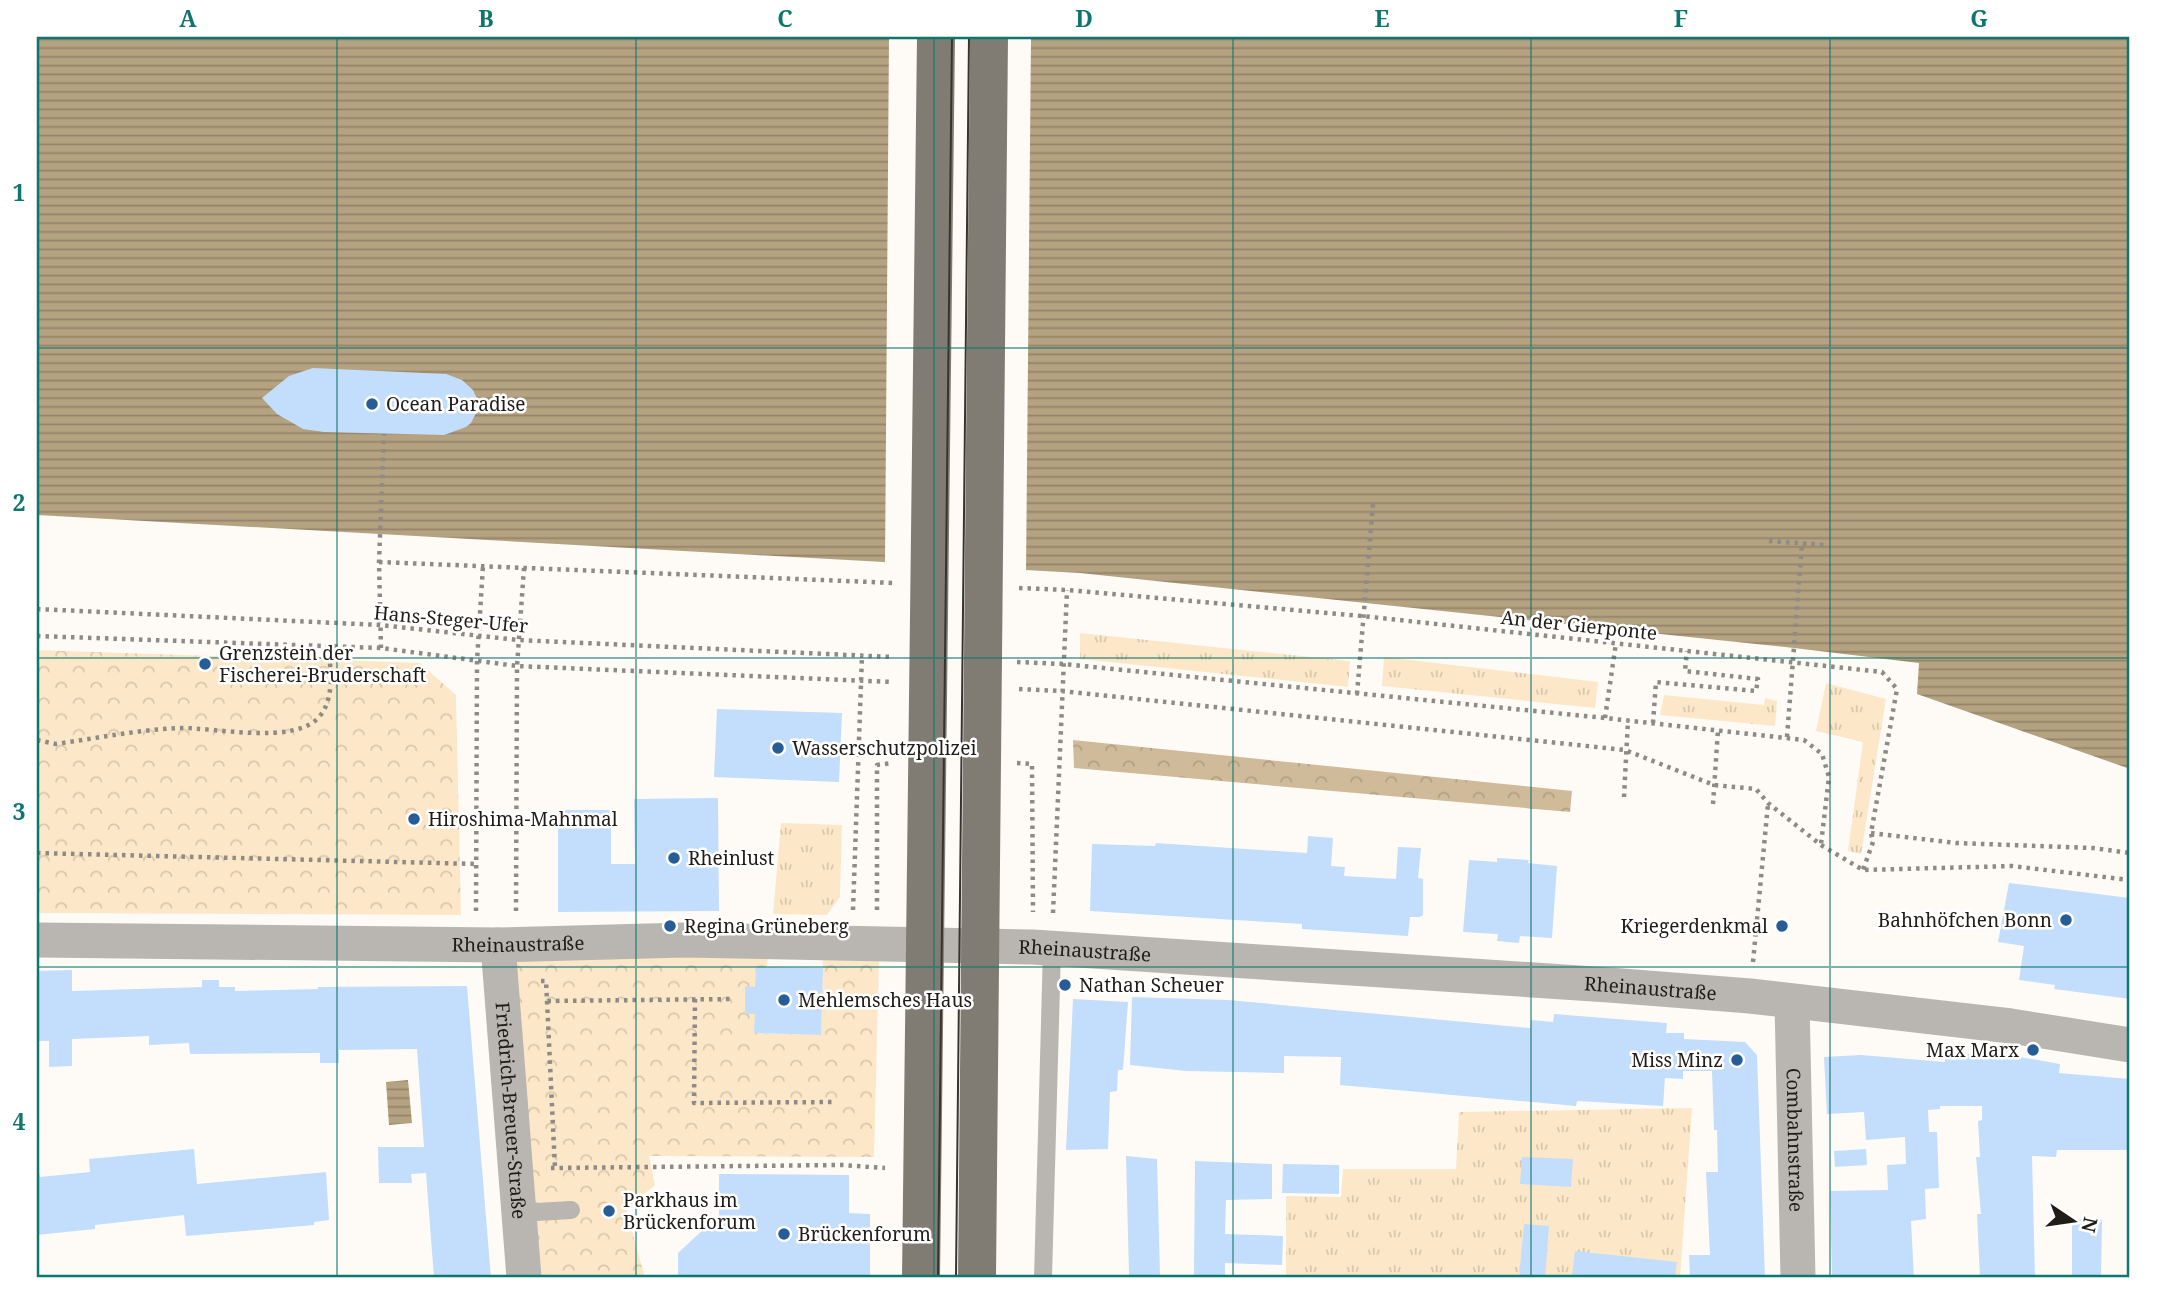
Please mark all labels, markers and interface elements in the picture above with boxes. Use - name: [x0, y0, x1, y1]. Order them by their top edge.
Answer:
- text: A: [179, 2, 197, 34]
- text: B: [478, 2, 494, 34]
- text: C: [777, 2, 793, 34]
- text: D: [1075, 2, 1093, 34]
- text: E: [1374, 2, 1390, 34]
- text: F: [1674, 2, 1688, 34]
- text: G: [1970, 2, 1988, 34]
- text: 1: [13, 176, 26, 208]
- place label: Ocean Paradise: [386, 391, 525, 417]
- marker: Ocean Paradise: [364, 396, 380, 412]
- text: 2: [13, 486, 26, 518]
- street label: Hans-Steger-Ufer: [373, 599, 529, 639]
- street label: An der Gierponte: [1500, 604, 1658, 646]
- place label: Grenzstein der Fischerei-Bruderschaft: [219, 640, 426, 688]
- marker: Grenzstein der Fischerei-Bruderschaft: [197, 656, 213, 672]
- place label: Wasserschutzpolizei: [792, 735, 977, 761]
- marker: Wasserschutzpolizei: [770, 740, 786, 756]
- text: 3: [13, 795, 26, 827]
- place label: Hiroshima-Mahnmal: [428, 806, 618, 832]
- marker: Hiroshima-Mahnmal: [406, 811, 422, 827]
- place label: Rheinlust: [688, 845, 775, 871]
- marker: Rheinlust: [666, 850, 682, 866]
- place label: Bahnhöfchen Bonn: [1878, 907, 2052, 933]
- marker: Bahnhöfchen Bonn: [2058, 912, 2074, 928]
- place label: Regina Grüneberg: [684, 913, 849, 939]
- place label: Kriegerdenkmal: [1620, 913, 1768, 939]
- marker: Regina Grüneberg: [662, 918, 678, 934]
- marker: Kriegerdenkmal: [1774, 918, 1790, 934]
- street label: Rheinaustraße: [451, 930, 585, 958]
- street label: Rheinaustraße: [1018, 934, 1152, 968]
- street label: Rheinaustraße: [1583, 970, 1718, 1006]
- place label: Nathan Scheuer: [1079, 972, 1224, 998]
- marker: Nathan Scheuer: [1057, 977, 1073, 993]
- place label: Mehlemsches Haus: [798, 987, 972, 1013]
- marker: Mehlemsches Haus: [776, 992, 792, 1008]
- street label: Friedrich-Breuer-Straße: [489, 1001, 532, 1220]
- place label: Max Marx: [1926, 1037, 2019, 1063]
- marker: Max Marx: [2025, 1042, 2041, 1058]
- place label: Miss Minz: [1631, 1047, 1723, 1073]
- marker: Miss Minz: [1729, 1052, 1745, 1068]
- street label: Combahnstraße: [1780, 1068, 1810, 1212]
- text: 4: [13, 1105, 26, 1137]
- north arrow: [2038, 1186, 2108, 1256]
- place label: Parkhaus im Brückenforum: [623, 1187, 756, 1235]
- marker: Parkhaus im Brückenforum: [601, 1203, 617, 1219]
- text: N: [2075, 1215, 2104, 1235]
- place label: Brückenforum: [798, 1221, 931, 1247]
- marker: Brückenforum: [776, 1226, 792, 1242]

